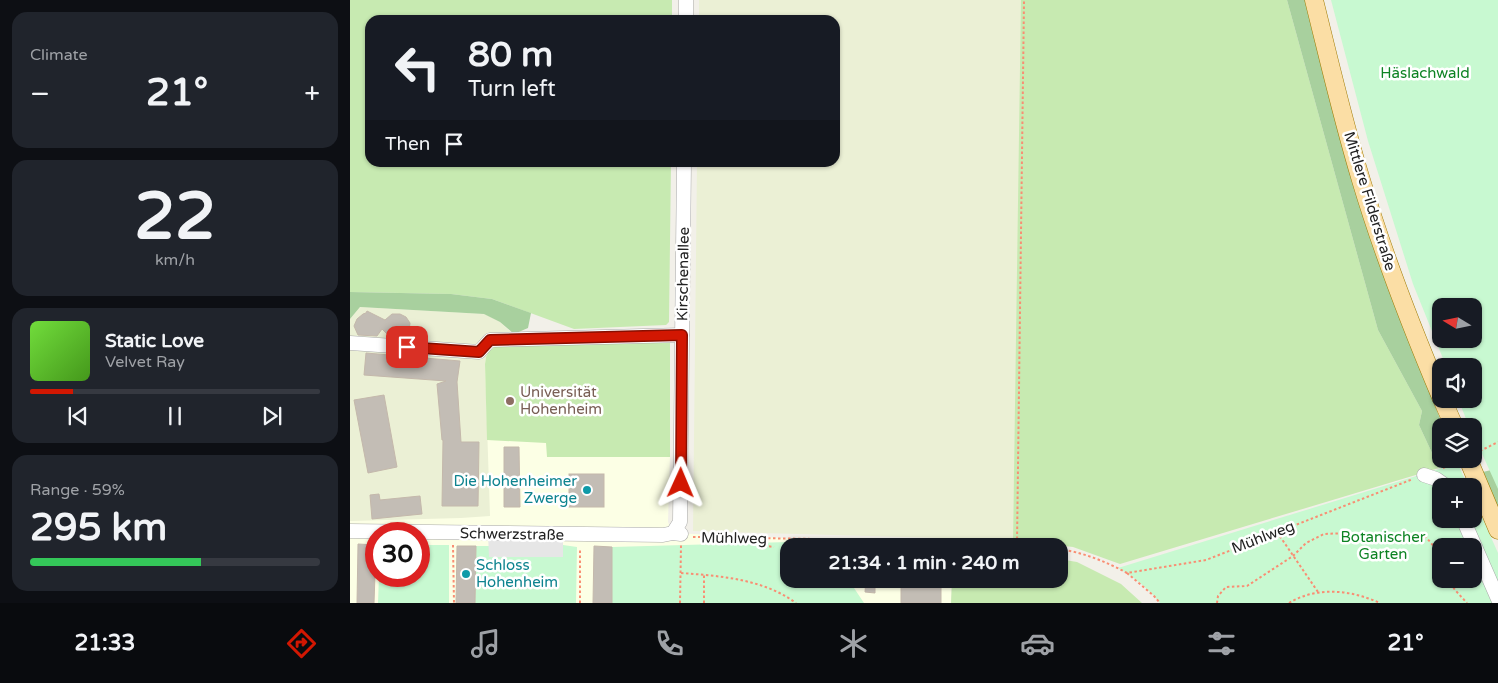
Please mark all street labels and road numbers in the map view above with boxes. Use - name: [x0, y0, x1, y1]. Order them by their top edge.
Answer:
- street label: Mittlere Filderstraße: [1340, 129, 1400, 273]
- street label: Kirschenallee: [673, 227, 693, 321]
- street label: Mühlweg: [1229, 517, 1297, 557]
- street label: Schwerzstraße: [460, 524, 564, 544]
- street label: Mühlweg: [701, 528, 767, 548]

